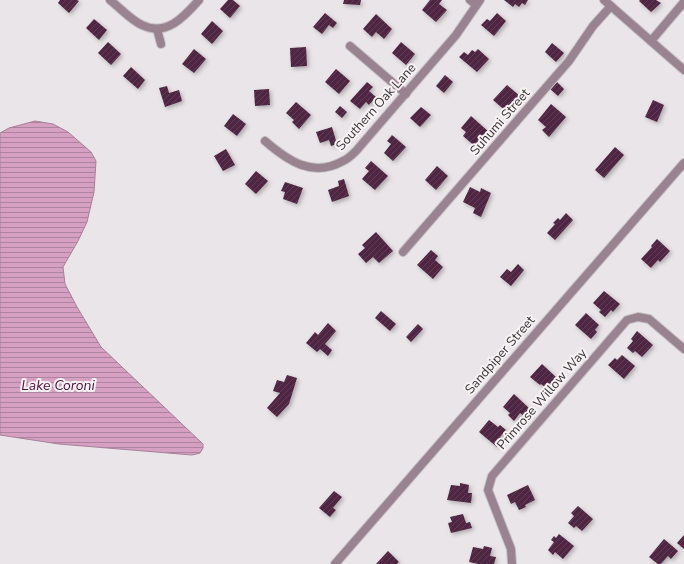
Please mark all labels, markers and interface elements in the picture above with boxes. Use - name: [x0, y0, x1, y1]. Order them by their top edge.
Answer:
- street label: Southern Oak Lane: [332, 59, 420, 155]
- street label: Suhumi Street: [466, 84, 534, 159]
- street label: Sandpiper Street: [461, 312, 539, 398]
- street label: Primrose Willow Way: [493, 344, 591, 453]
- water label: Lake Coroni: [21, 376, 96, 395]

